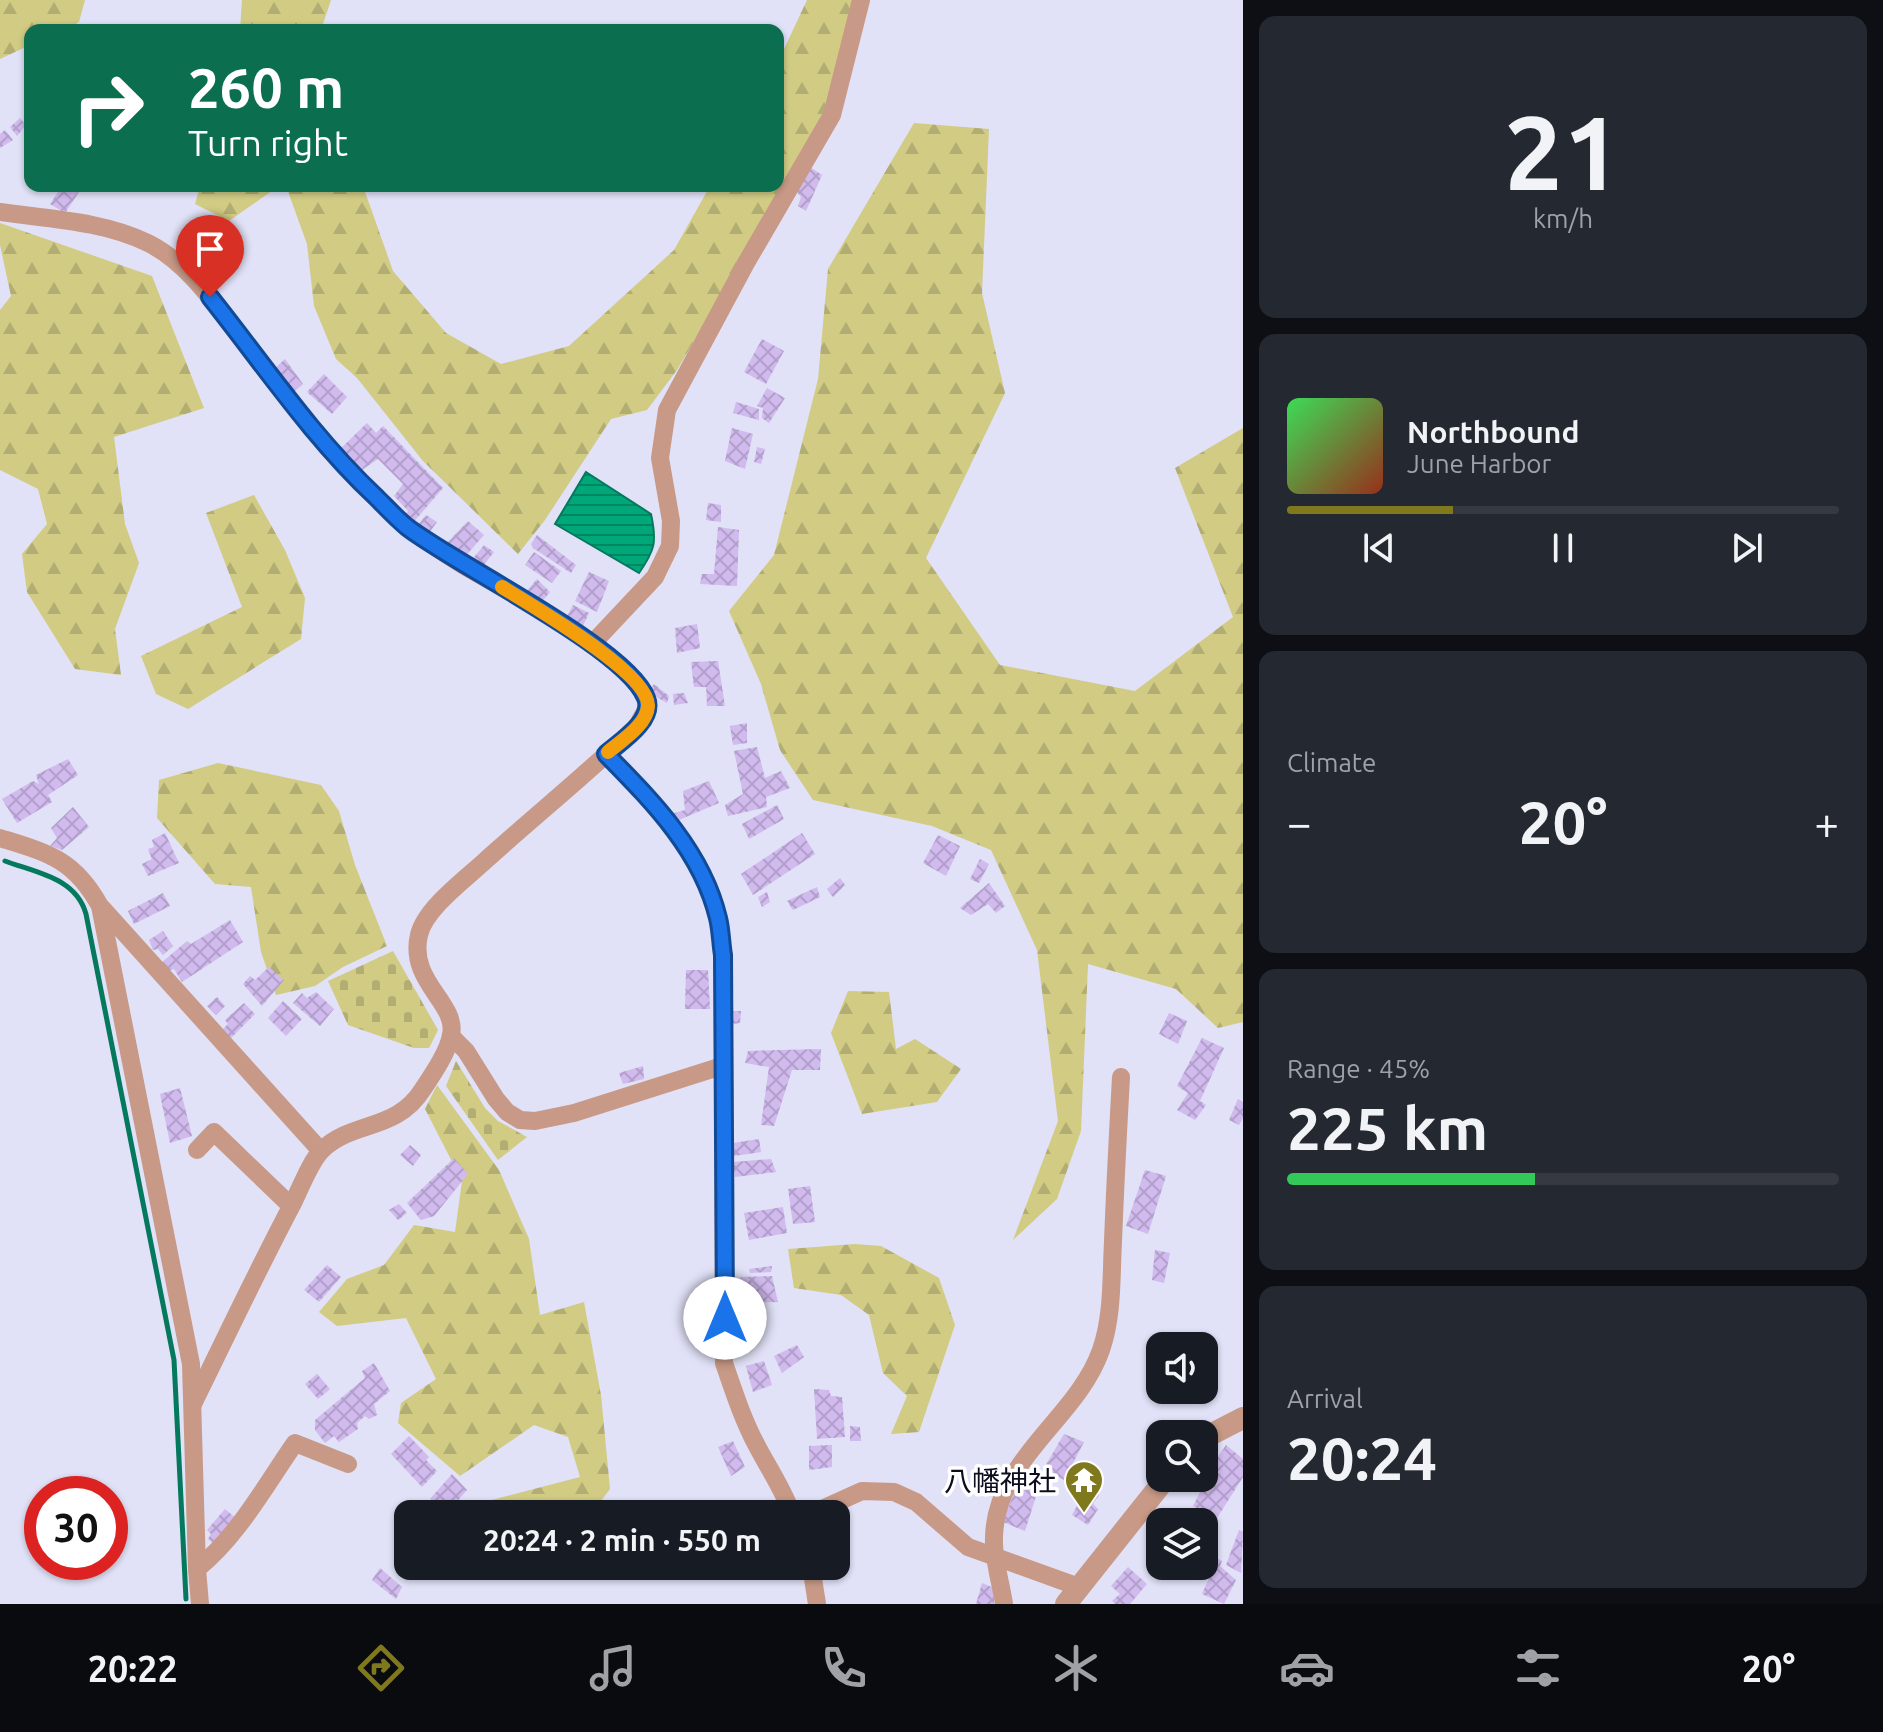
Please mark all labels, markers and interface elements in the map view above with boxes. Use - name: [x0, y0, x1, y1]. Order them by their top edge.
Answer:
- icon: right: [56, 56, 160, 160]
- text: 260 m: [188, 56, 344, 119]
- text: 21: [1504, 93, 1622, 210]
- text: Turn right: [188, 122, 348, 163]
- text: km/h: [1533, 204, 1593, 233]
- pin: [176, 215, 244, 297]
- icon: arrive: [188, 227, 232, 271]
- text: Northbound: [1407, 415, 1579, 449]
- text: June Harbor: [1407, 449, 1551, 478]
- icon: previous: [1357, 526, 1401, 570]
- icon: pause: [1541, 526, 1585, 570]
- icon: next: [1725, 526, 1769, 570]
- text: Climate: [1287, 748, 1376, 777]
- text: 20°: [1519, 788, 1607, 855]
- text: −: [1287, 798, 1312, 847]
- text: +: [1814, 798, 1839, 847]
- text: Range · 45%: [1287, 1054, 1430, 1083]
- text: 225 km: [1287, 1094, 1488, 1161]
- position arrow: [683, 1276, 767, 1360]
- map controls: [1146, 1332, 1218, 1580]
- button: sound: [1146, 1332, 1218, 1404]
- text: Arrival: [1287, 1384, 1363, 1413]
- button: search: [1146, 1420, 1218, 1492]
- text: 20:24: [1287, 1424, 1437, 1491]
- temple icon: 八幡神社: [1063, 1459, 1105, 1514]
- place label: 八幡神社: [944, 1465, 1056, 1496]
- speed limit sign: 30: [24, 1476, 128, 1580]
- button: layers: [1146, 1508, 1218, 1580]
- text: 20:24 · 2 min · 550 m: [483, 1523, 761, 1557]
- icon: directions: [353, 1640, 409, 1696]
- icon: music: [585, 1640, 641, 1696]
- icon: phone: [816, 1640, 872, 1696]
- icon: climate: [1048, 1640, 1104, 1696]
- icon: car: [1279, 1640, 1335, 1696]
- icon: filters: [1510, 1640, 1566, 1696]
- text: 20:22: [88, 1648, 178, 1689]
- text: 20°: [1742, 1648, 1795, 1689]

